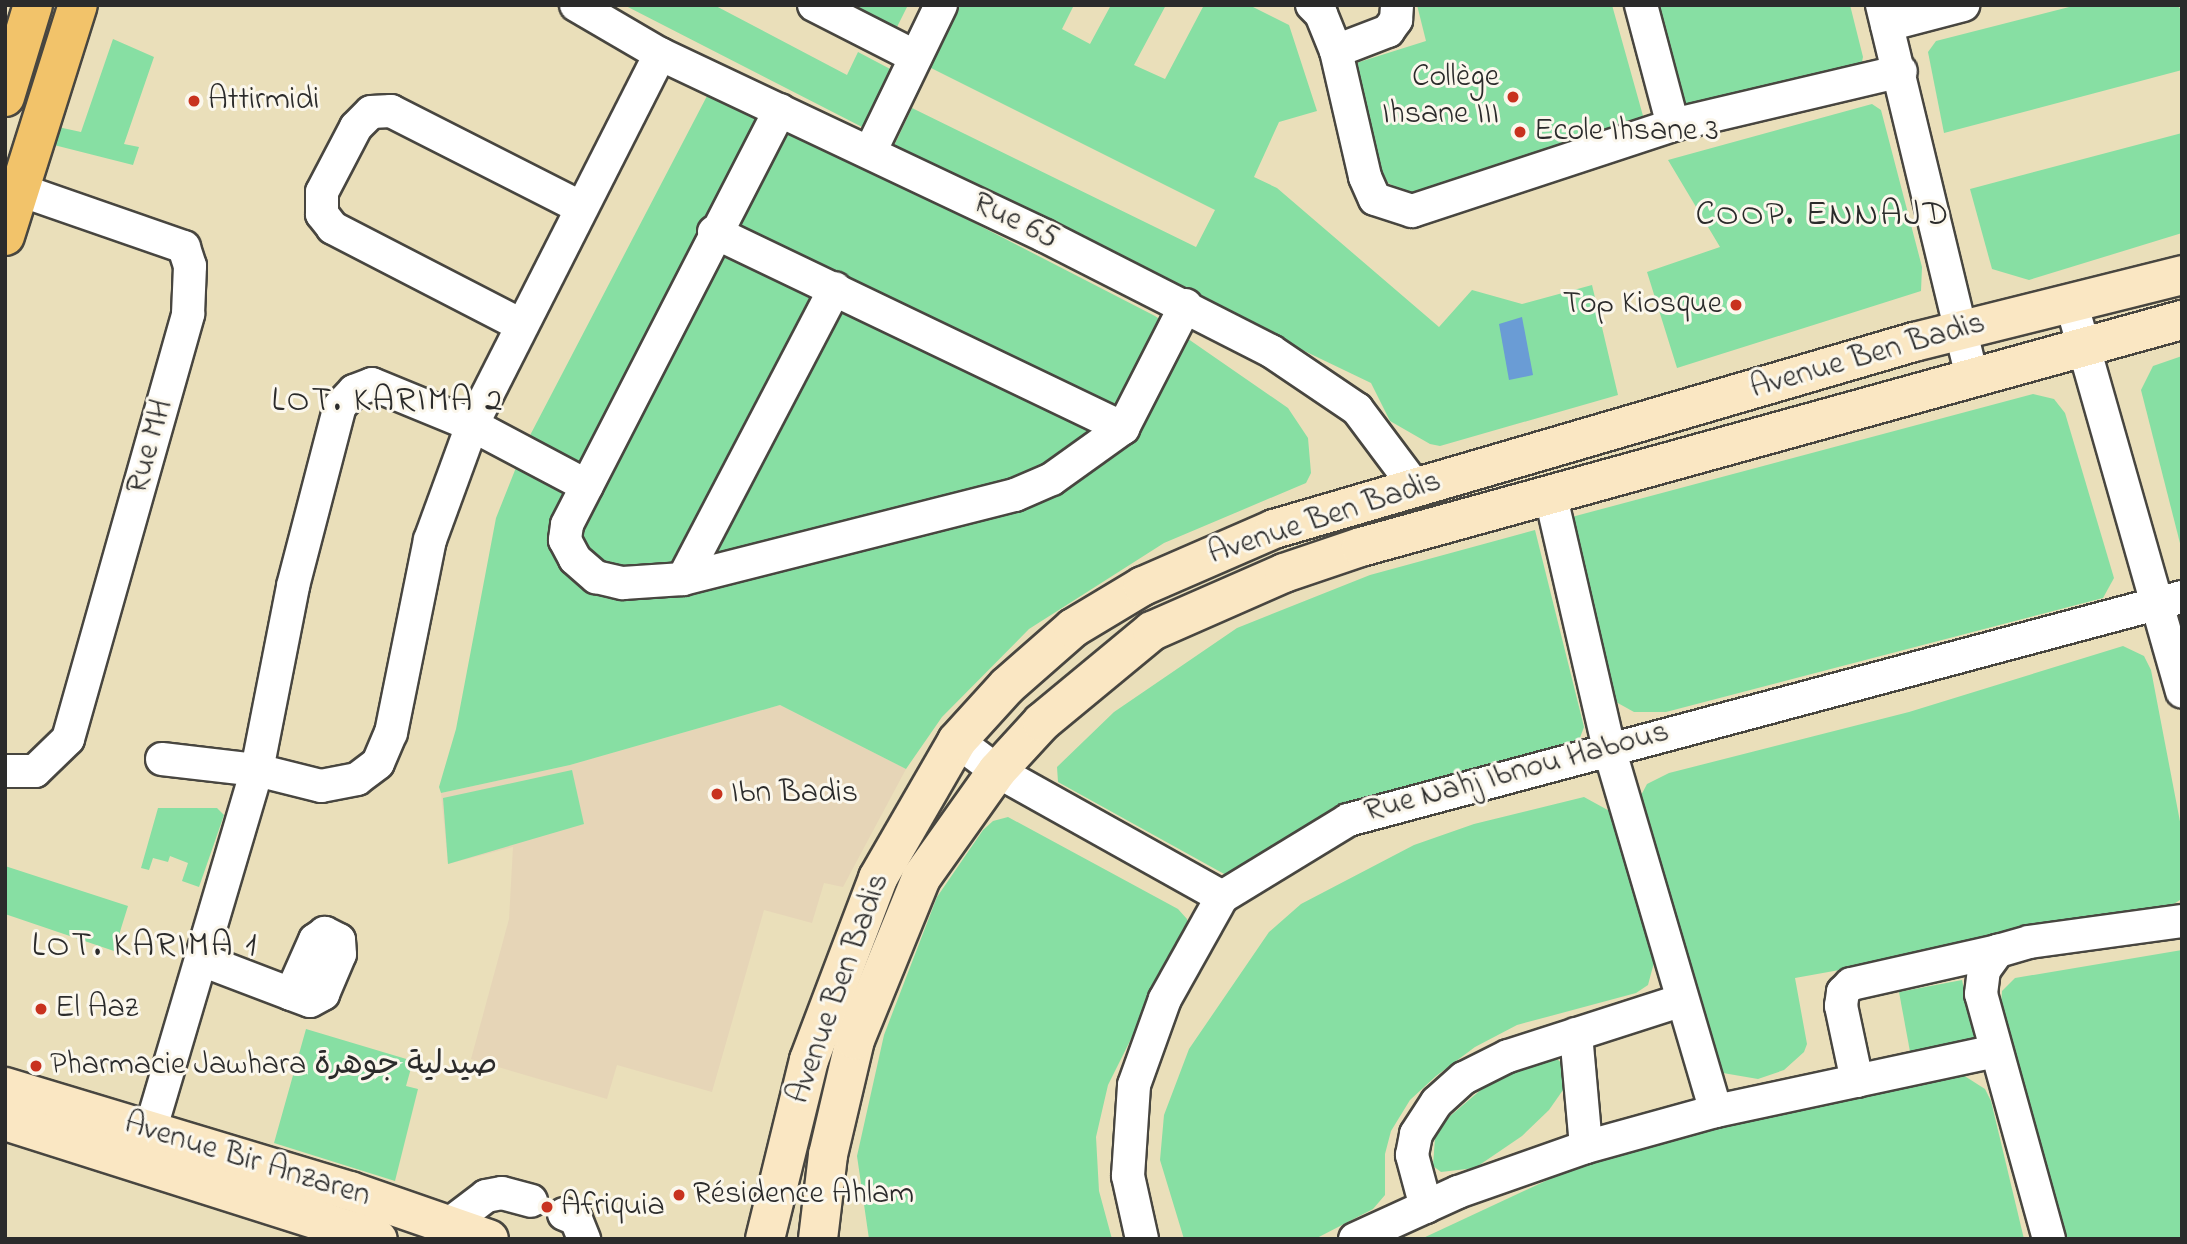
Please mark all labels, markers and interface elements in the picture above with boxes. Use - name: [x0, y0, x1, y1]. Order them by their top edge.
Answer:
- place label: Collège Ihsane III: [1382, 60, 1499, 135]
- place label: Attirmidi: [208, 82, 319, 120]
- marker: Collège Ihsane III: [1505, 89, 1521, 105]
- marker: Attirmidi: [186, 93, 202, 109]
- place label: Ecole Ihsane 3: [1534, 113, 1719, 151]
- marker: Ecole Ihsane 3: [1512, 124, 1528, 140]
- street label: Rue 65: [966, 185, 1064, 259]
- district label: COOP. ENNAJD: [1697, 195, 1949, 237]
- place label: Top Kiosque: [1563, 286, 1722, 324]
- marker: Top Kiosque: [1728, 297, 1744, 313]
- street label: Avenue Ben Badis: [1746, 305, 1990, 409]
- district label: LOT. KARIMA 2: [273, 381, 503, 423]
- street label: Rue MH: [119, 395, 183, 499]
- street label: Avenue Ben Badis: [1204, 463, 1446, 575]
- street label: Rue Nahj Ibnou Habous: [1361, 714, 1673, 832]
- place label: Ibn Badis: [731, 775, 858, 813]
- marker: Ibn Badis: [709, 786, 725, 802]
- street label: Avenue Ben Badis: [781, 869, 899, 1109]
- district label: LOT. KARIMA 1: [33, 926, 257, 968]
- place label: El Aaz: [55, 990, 138, 1028]
- marker: El Aaz: [33, 1001, 49, 1017]
- place label: Pharmacie Jawhara صيدلية جوهرة: [50, 1047, 497, 1085]
- marker: Pharmacie Jawhara صيدلية جوهرة: [28, 1058, 44, 1074]
- street label: Avenue Bir Anzaren: [119, 1105, 375, 1217]
- place label: Résidence Ahlam: [693, 1176, 914, 1214]
- marker: Résidence Ahlam: [671, 1187, 687, 1203]
- place label: Afriquia: [561, 1188, 665, 1226]
- marker: Afriquia: [539, 1199, 555, 1215]

